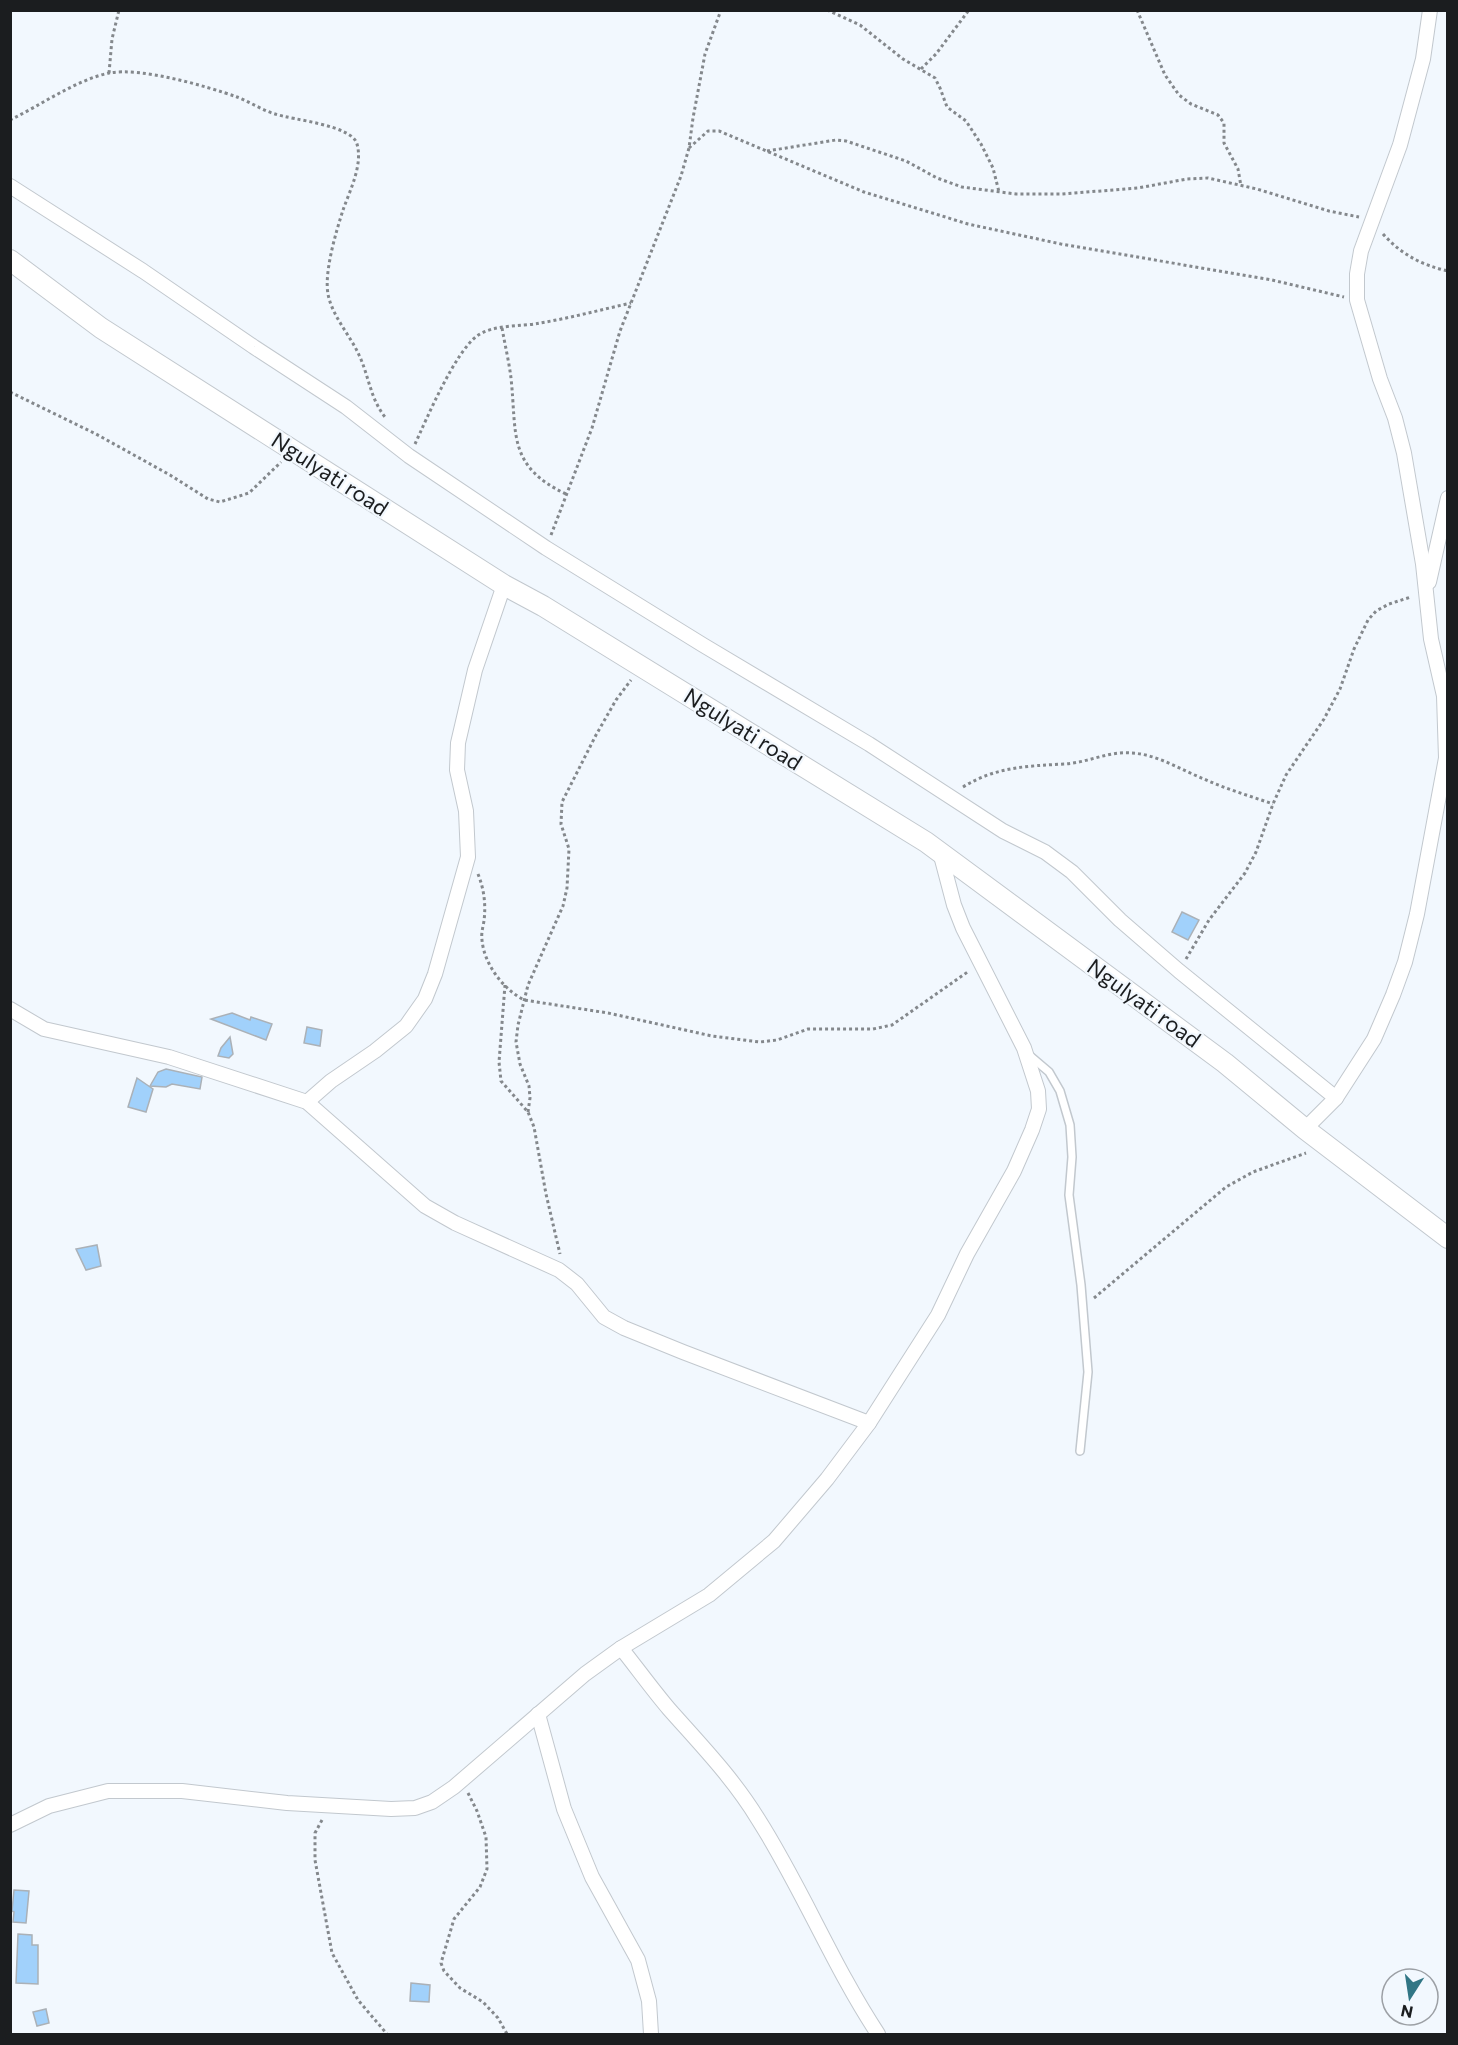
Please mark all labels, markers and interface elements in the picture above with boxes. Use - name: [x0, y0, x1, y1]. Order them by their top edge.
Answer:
- street label: Ngulyati road: [267, 426, 394, 521]
- street label: Ngulyati road: [679, 682, 807, 775]
- street label: Ngulyati road: [1082, 952, 1206, 1053]
- north arrow: [1380, 1967, 1440, 2027]
- text: N: [1399, 2002, 1415, 2023]

